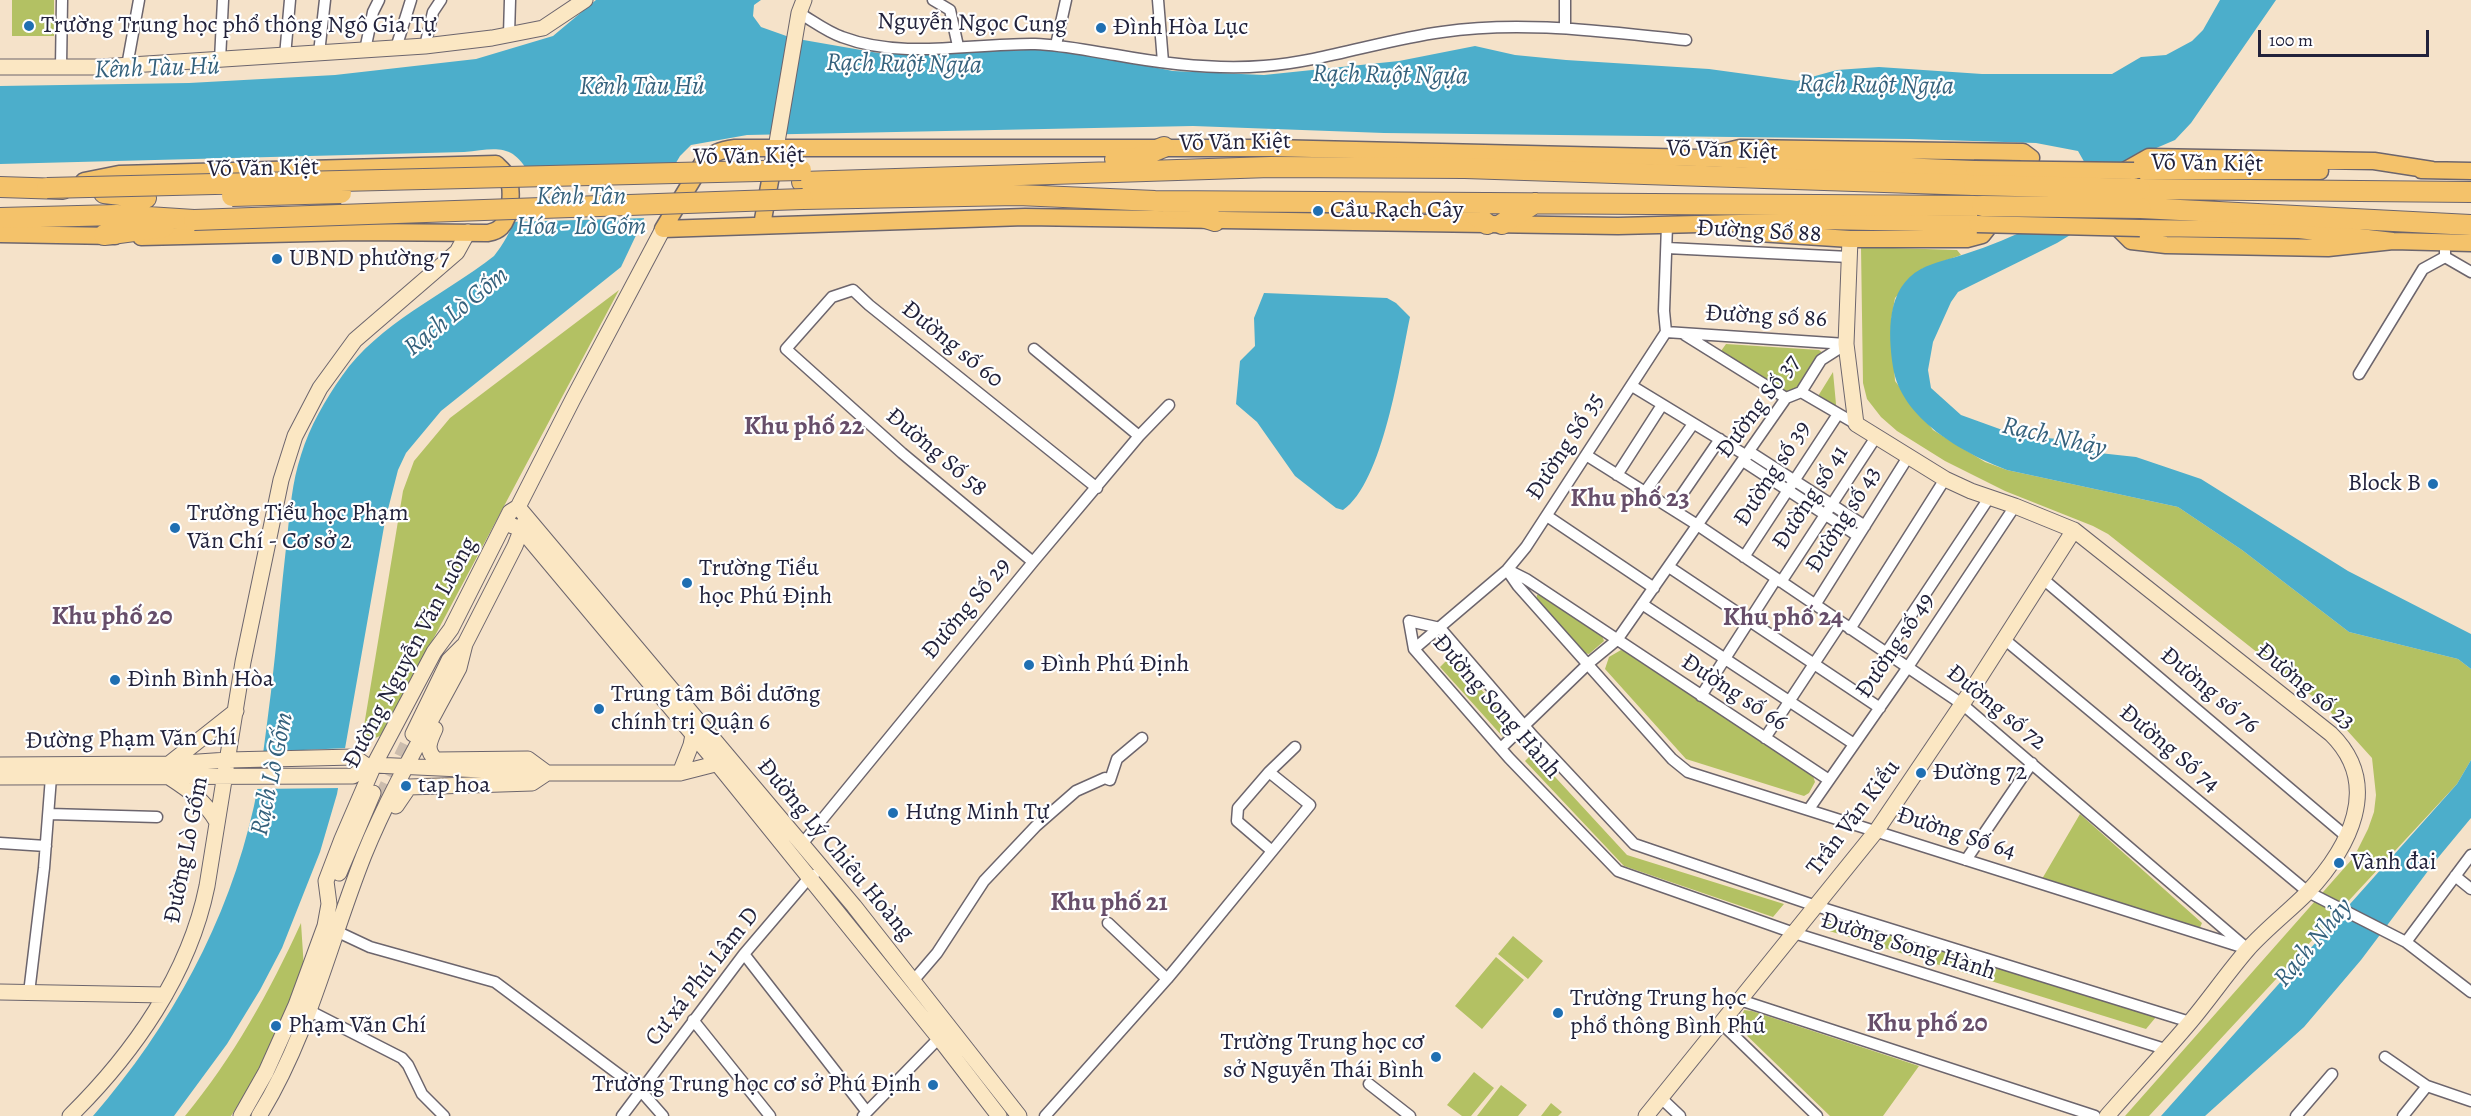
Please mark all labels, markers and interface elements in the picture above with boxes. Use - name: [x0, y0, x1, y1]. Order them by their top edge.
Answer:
- street label: Nguyễn Ngọc Cung: [877, 8, 1067, 40]
- place label: Trường Trung học phổ thông Ngô Gia Tự: [41, 12, 436, 40]
- place label: Đình Hòa Lục: [1113, 14, 1248, 42]
- scale bar: [2261, 18, 2432, 56]
- marker: Trường Trung học phổ thông Ngô Gia Tự: [22, 19, 36, 33]
- marker: Đình Hòa Lục: [1094, 21, 1108, 35]
- text: 100 m: [2269, 28, 2313, 52]
- water label: Rạch Ruột Ngựa: [826, 48, 982, 82]
- water label: Kênh Tàu Hủ: [94, 51, 220, 87]
- water label: Rạch Ruột Ngựa: [1312, 59, 1468, 93]
- water label: Rạch Ruột Ngựa: [1798, 69, 1954, 103]
- water label: Kênh Tàu Hủ: [579, 72, 705, 104]
- street label: Võ Văn Kiệt: [1179, 128, 1291, 158]
- street label: Võ Văn Kiệt: [1666, 135, 1778, 167]
- street label: Võ Văn Kiệt: [693, 142, 805, 172]
- street label: Võ Văn Kiệt: [2151, 149, 2263, 179]
- street label: Võ Văn Kiệt: [207, 154, 319, 184]
- water label: Kênh Tân Hóa - Lò Gốm: [516, 182, 646, 243]
- place label: Cầu Rạch Cây: [1330, 197, 1464, 225]
- marker: Cầu Rạch Cây: [1311, 204, 1325, 218]
- street label: Đường Số 88: [1696, 214, 1822, 250]
- place label: UBND phường 7: [289, 245, 450, 273]
- marker: UBND phường 7: [270, 252, 284, 266]
- water label: Rạch Lò Gốm: [398, 260, 516, 364]
- street label: Đường số 60: [895, 295, 1009, 395]
- street label: Đường số 86: [1704, 299, 1828, 335]
- street label: Đường Số 37: [1711, 350, 1807, 464]
- street label: Đường Số 35: [1521, 388, 1611, 506]
- street label: Đường Số 58: [879, 402, 993, 504]
- water label: Rạch Nhảy: [1999, 411, 2109, 465]
- district label: Khu phố 22: [744, 412, 864, 444]
- street label: Đường số 39: [1728, 416, 1818, 532]
- street label: Đường số 41: [1767, 441, 1855, 555]
- street label: Đường số 43: [1800, 462, 1888, 578]
- place label: Block B: [2348, 470, 2421, 498]
- marker: Block B: [2426, 477, 2440, 491]
- district label: Khu phố 23: [1570, 484, 1690, 516]
- place label: Trường Tiểu học Phạm Văn Chí - Cơ sở 2: [187, 500, 409, 556]
- marker: Trường Tiểu học Phạm Văn Chí - Cơ sở 2: [168, 521, 182, 535]
- street label: Đường Nguyễn Văn Luông: [338, 533, 484, 773]
- street label: Đường Số 29: [916, 552, 1018, 666]
- place label: Trường Tiểu học Phú Định: [699, 555, 832, 611]
- marker: Trường Tiểu học Phú Định: [680, 576, 694, 590]
- street label: Đường số 49: [1850, 588, 1942, 704]
- district label: Khu phố 20: [51, 602, 173, 634]
- district label: Khu phố 24: [1723, 603, 1843, 635]
- street label: Đường Song Hành: [1426, 629, 1566, 785]
- street label: Đường số 23: [2250, 637, 2360, 737]
- street label: Đường số 76: [2154, 641, 2264, 741]
- street label: Đường số 66: [1675, 648, 1793, 738]
- place label: Đình Phú Định: [1041, 651, 1189, 679]
- marker: Đình Phú Định: [1022, 658, 1036, 672]
- street label: Đường số 72: [1940, 659, 2052, 757]
- place label: Đình Bình Hòa: [127, 666, 274, 694]
- marker: Đình Bình Hòa: [108, 673, 122, 687]
- place label: Trung tâm Bồi dưỡng chính trị Quận 6: [611, 681, 821, 737]
- street label: Đường Số 74: [2113, 699, 2225, 799]
- marker: Trung tâm Bồi dưỡng chính trị Quận 6: [592, 702, 606, 716]
- water label: Rạch Lò Gốm: [245, 709, 301, 839]
- street label: Đường Phạm Văn Chí: [25, 724, 237, 756]
- street label: Đường Lý Chiêu Hoàng: [750, 753, 920, 947]
- street label: Trần Văn Kiểu: [1801, 754, 1907, 882]
- place label: Đường 72: [1933, 759, 2027, 787]
- marker: Đường 72: [1914, 766, 1928, 780]
- place label: tap hoa: [418, 772, 490, 800]
- street label: Đường Lò Gốm: [159, 774, 215, 926]
- marker: tap hoa: [399, 779, 413, 793]
- place label: Hưng Minh Tự: [905, 799, 1049, 827]
- street label: Đường Số 64: [1893, 801, 2019, 867]
- marker: Hưng Minh Tự: [886, 806, 900, 820]
- place label: Vành đai: [2351, 849, 2436, 877]
- marker: Vành đai: [2332, 856, 2346, 870]
- district label: Khu phố 21: [1050, 888, 1168, 920]
- water label: Rạch Nhảy: [2268, 892, 2360, 994]
- street label: Cư xá Phú Lâm D: [640, 902, 766, 1052]
- street label: Đường Song Hành: [1817, 907, 1999, 987]
- place label: Trường Trung học phổ thông Bình Phú: [1570, 985, 1765, 1041]
- marker: Trường Trung học phổ thông Bình Phú: [1551, 1006, 1565, 1020]
- district label: Khu phố 20: [1866, 1009, 1988, 1041]
- place label: Phạm Văn Chí: [288, 1012, 426, 1040]
- marker: Phạm Văn Chí: [269, 1019, 283, 1033]
- place label: Trường Trung học cơ sở Nguyễn Thái Bình: [1220, 1029, 1424, 1085]
- marker: Trường Trung học cơ sở Nguyễn Thái Bình: [1429, 1050, 1443, 1064]
- place label: Trường Trung học cơ sở Phú Định: [592, 1071, 921, 1099]
- marker: Trường Trung học cơ sở Phú Định: [926, 1078, 940, 1092]

